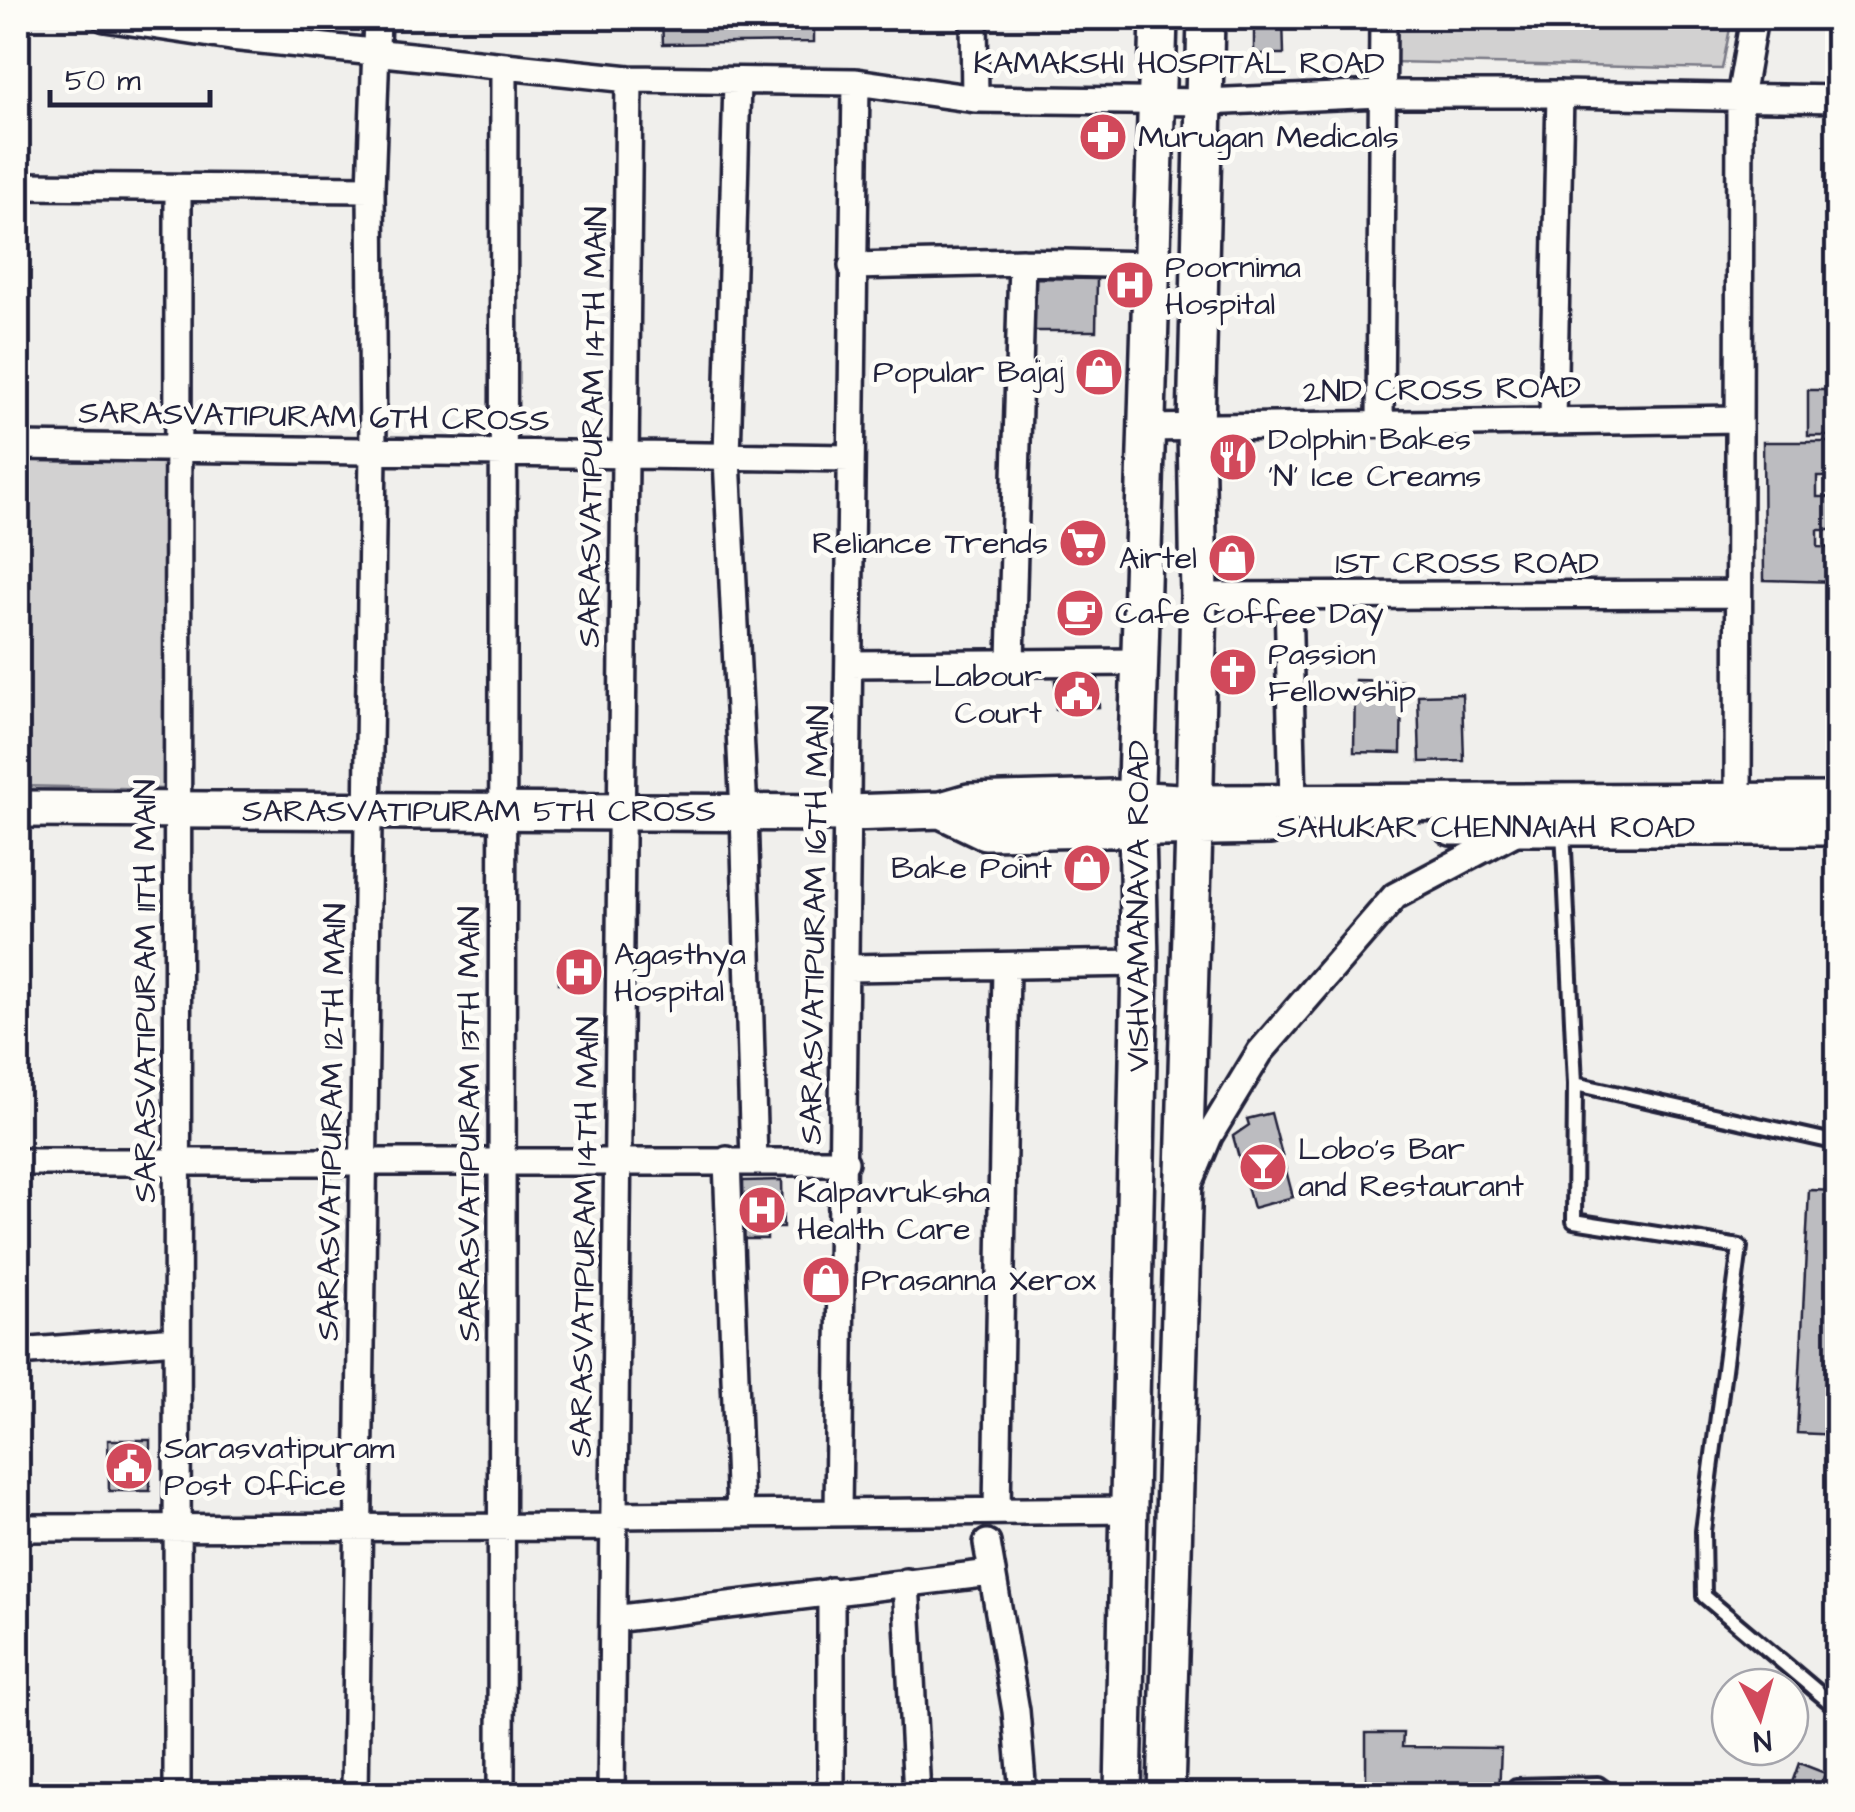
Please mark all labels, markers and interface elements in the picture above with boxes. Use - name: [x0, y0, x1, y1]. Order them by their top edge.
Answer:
- street label: KAMAKSHI HOSPITAL ROAD: [973, 41, 1385, 86]
- scale bar: [50, 45, 210, 107]
- text: 50 m: [65, 60, 141, 102]
- pharmacy icon: Murugan Medicals: [1077, 111, 1129, 163]
- place label: Murugan Medicals: [1138, 115, 1399, 160]
- street label: SARASVATIPURAM 14TH MAIN: [567, 206, 619, 648]
- place label: Poornima Hospital: [1165, 245, 1301, 327]
- hospital icon: Poornima Hospital: [1104, 259, 1156, 311]
- shop icon: Popular Bajaj: [1073, 346, 1125, 398]
- place label: Popular Bajaj: [873, 350, 1064, 395]
- street label: 2ND CROSS ROAD: [1302, 365, 1582, 415]
- street label: SARASVATIPURAM 6TH CROSS: [78, 390, 550, 444]
- place label: Dolphin Bakes 'N' Ice Creams: [1268, 417, 1481, 499]
- restaurant icon: Dolphin Bakes 'N' Ice Creams: [1207, 431, 1259, 483]
- supermarket icon: Reliance Trends: [1057, 517, 1109, 569]
- place label: Reliance Trends: [812, 521, 1048, 566]
- shop icon: Airtel: [1206, 532, 1258, 584]
- place label: Airtel: [1119, 536, 1197, 581]
- street label: 1ST CROSS ROAD: [1335, 541, 1599, 586]
- cafe icon: Cafe Coffee Day: [1054, 587, 1106, 639]
- place label: Cafe Coffee Day: [1115, 591, 1384, 636]
- place label: Passion Fellowship: [1268, 632, 1416, 714]
- church icon: Passion Fellowship: [1207, 646, 1259, 698]
- place label: Labour Court: [934, 654, 1042, 736]
- public building icon: Labour Court: [1051, 668, 1103, 720]
- street label: SARASVATIPURAM 16TH MAIN: [789, 705, 841, 1145]
- street label: VISHVAMANAVA ROAD: [1116, 740, 1161, 1072]
- street label: SARASVATIPURAM 11TH MAIN: [123, 779, 168, 1203]
- street label: SARASVATIPURAM 5TH CROSS: [242, 789, 716, 834]
- street label: SAHUKAR CHENNAIAH ROAD: [1277, 805, 1695, 850]
- shop icon: Bake Point: [1061, 842, 1113, 894]
- place label: Bake Point: [891, 846, 1052, 891]
- street label: SARASVATIPURAM 12TH MAIN: [306, 903, 358, 1341]
- street label: SARASVATIPURAM 13TH MAIN: [447, 906, 492, 1342]
- place label: Agasthya Hospital: [614, 932, 746, 1014]
- hospital icon: Agasthya Hospital: [553, 946, 605, 998]
- street label: SARASVATIPURAM 14TH MAIN: [559, 1016, 611, 1458]
- place label: Lobo's Bar and Restaurant: [1298, 1127, 1524, 1209]
- bar icon: Lobo's Bar and Restaurant: [1237, 1141, 1289, 1193]
- place label: Kalpavruksha Health Care: [797, 1170, 990, 1252]
- hospital icon: Kalpavruksha Health Care: [736, 1184, 788, 1236]
- shop icon: Prasanna Xerox: [800, 1254, 852, 1306]
- place label: Prasanna Xerox: [861, 1258, 1096, 1303]
- place label: Sarasvatipuram Post Office: [164, 1426, 395, 1508]
- public building icon: Sarasvatipuram Post Office: [103, 1440, 155, 1492]
- north arrow: [1710, 1667, 1810, 1767]
- text: N: [1751, 1720, 1773, 1761]

